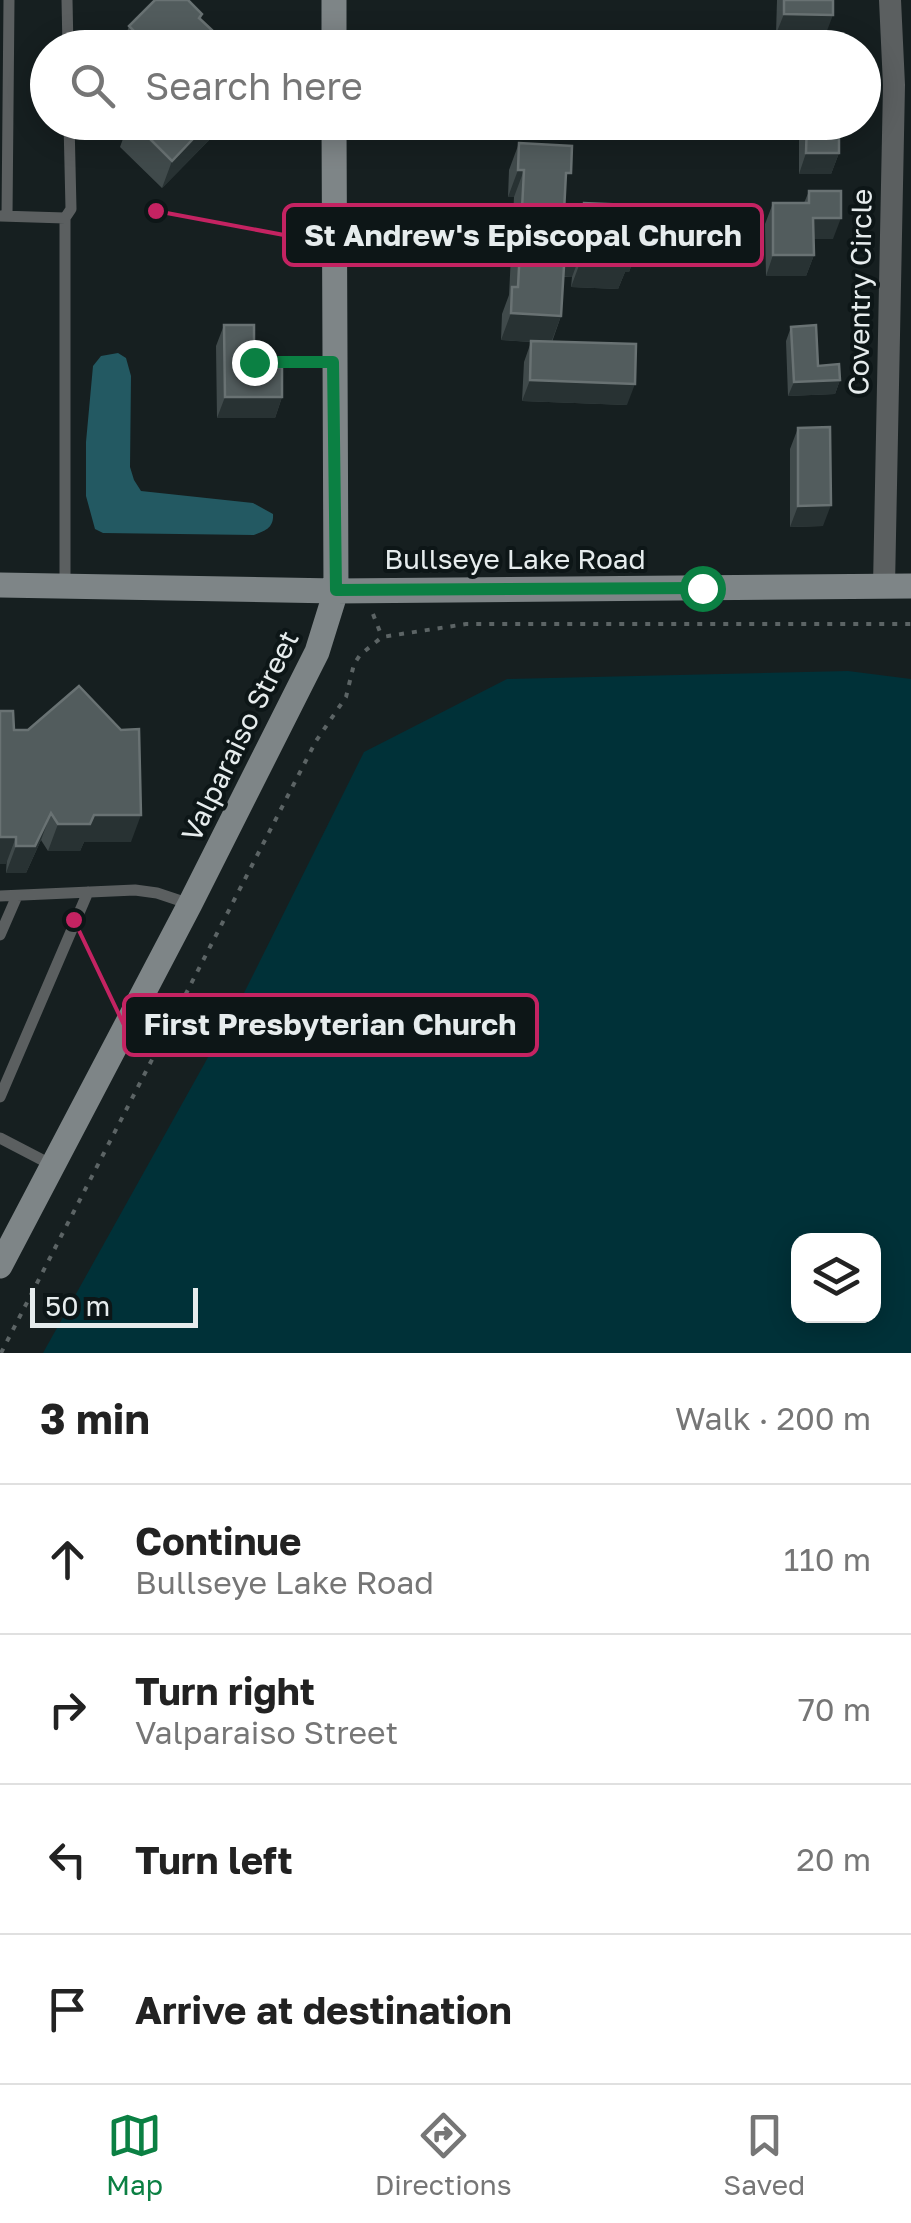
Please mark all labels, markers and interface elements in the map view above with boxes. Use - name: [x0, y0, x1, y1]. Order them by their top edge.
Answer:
- search box: [30, 30, 881, 140]
- icon: search: [65, 58, 120, 113]
- text: Search here: [145, 63, 363, 108]
- street label: Coventry Circle: [841, 188, 878, 396]
- callout: St Andrew's Episcopal Church: [284, 205, 762, 265]
- text: St Andrew's Episcopal Church: [304, 217, 742, 253]
- route end: [232, 340, 278, 386]
- street label: Bullseye Lake Road: [384, 542, 646, 575]
- route start: [680, 566, 726, 612]
- street label: Valparaiso Street: [174, 625, 305, 847]
- callout: First Presbyterian Church: [124, 995, 537, 1055]
- text: First Presbyterian Church: [144, 1006, 516, 1042]
- map controls: [791, 1233, 881, 1323]
- button: layers: [791, 1233, 881, 1323]
- scale bar: [30, 1283, 198, 1328]
- text: 50 m: [45, 1289, 110, 1322]
- text: 3 min: [40, 1393, 150, 1443]
- text: Walk · 200 m: [675, 1399, 871, 1437]
- text: Continue: [135, 1518, 301, 1563]
- icon: ahead: [40, 1532, 95, 1587]
- text: 110 m: [784, 1540, 871, 1578]
- text: Bullseye Lake Road: [135, 1563, 434, 1601]
- text: Turn right: [135, 1668, 315, 1713]
- icon: right: [40, 1682, 95, 1737]
- text: 70 m: [798, 1690, 871, 1728]
- text: Valparaiso Street: [135, 1713, 398, 1751]
- icon: left: [40, 1832, 95, 1887]
- text: Turn left: [135, 1837, 293, 1882]
- text: 20 m: [796, 1840, 871, 1878]
- icon: arrive: [40, 1982, 95, 2037]
- text: Arrive at destination: [135, 1987, 512, 2032]
- tab: Map: [106, 2108, 163, 2201]
- tab: Directions: [375, 2108, 512, 2201]
- tab: Saved: [723, 2108, 805, 2201]

